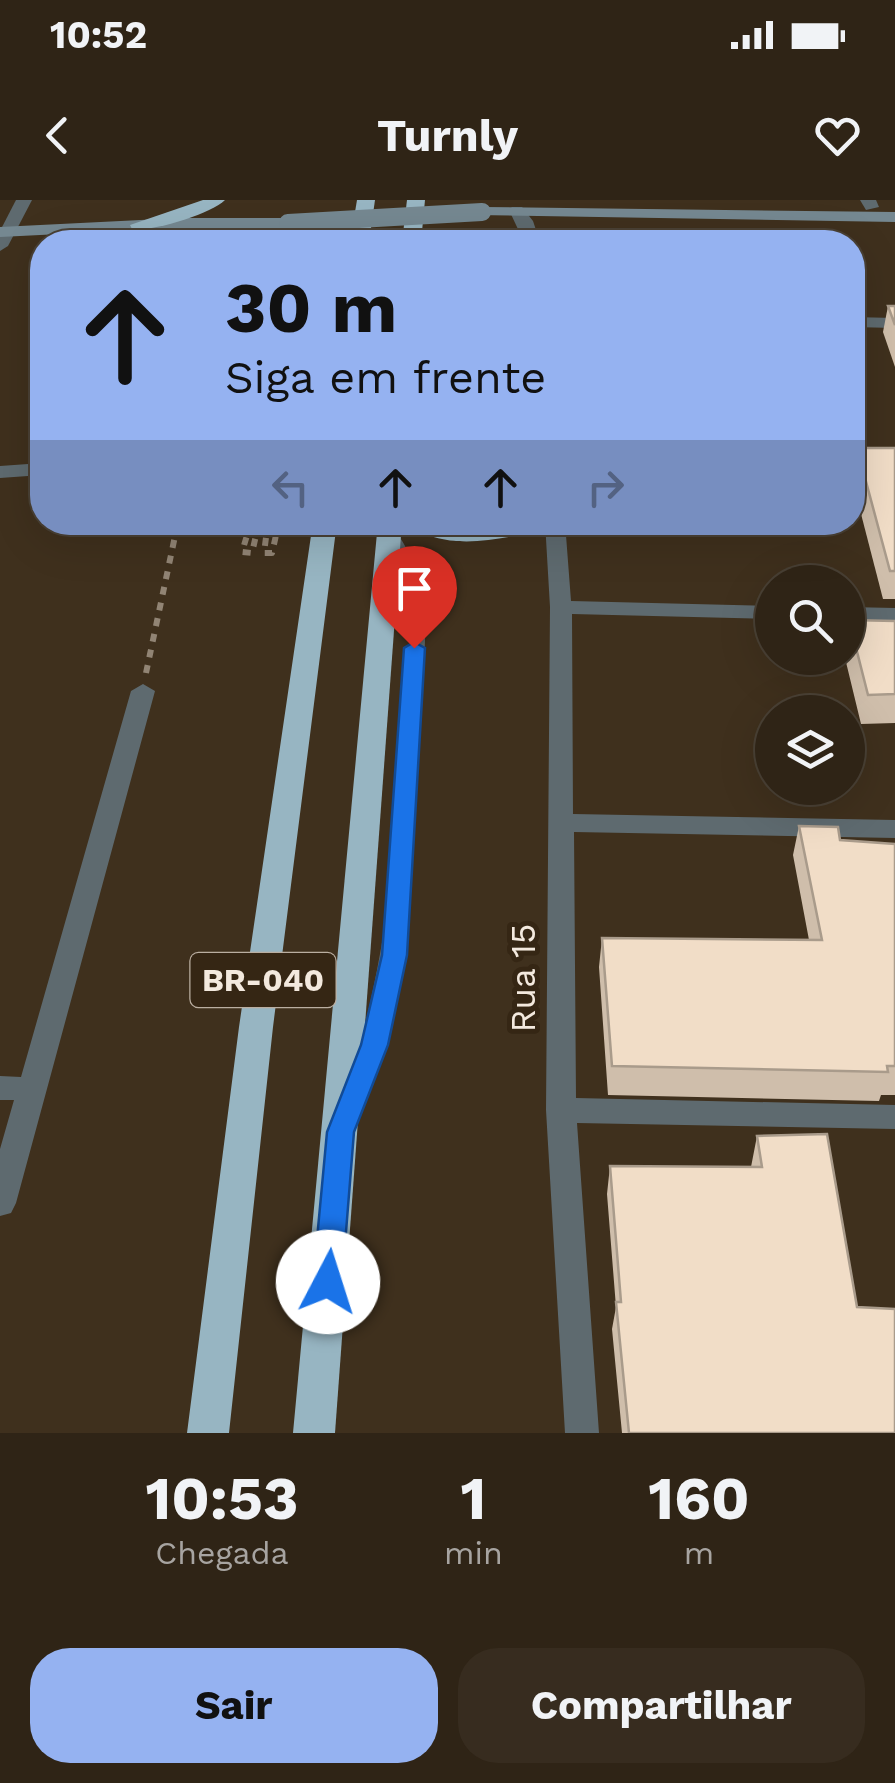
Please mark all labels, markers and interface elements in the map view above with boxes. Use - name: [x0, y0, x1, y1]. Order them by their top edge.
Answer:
- text: 10:52: [50, 13, 147, 57]
- icon: back: [30, 108, 85, 163]
- icon: heart: [810, 108, 865, 163]
- text: Turnly: [377, 109, 518, 162]
- text: 30 m: [225, 267, 397, 349]
- icon: ahead: [60, 270, 190, 400]
- text: Siga em frente: [225, 351, 546, 404]
- icon: left: [263, 460, 318, 515]
- icon: ahead: [368, 460, 423, 515]
- icon: ahead: [473, 460, 528, 515]
- icon: right: [578, 460, 633, 515]
- pin: [372, 546, 457, 649]
- icon: arrive: [387, 561, 442, 616]
- map controls: [755, 565, 865, 805]
- button: search: [755, 565, 865, 675]
- button: layers: [755, 695, 865, 805]
- street label: Rua 15: [502, 924, 544, 1032]
- road number: BR-040: [190, 953, 336, 1007]
- position arrow: [276, 1230, 380, 1334]
- text: 10:53: [145, 1463, 299, 1534]
- text: 1: [460, 1463, 486, 1534]
- text: 160: [648, 1463, 750, 1534]
- text: Chegada: [155, 1534, 289, 1572]
- text: min: [444, 1534, 503, 1572]
- text: m: [684, 1534, 714, 1572]
- button: Sair: [30, 1648, 438, 1763]
- button: Compartilhar: [458, 1648, 865, 1763]

